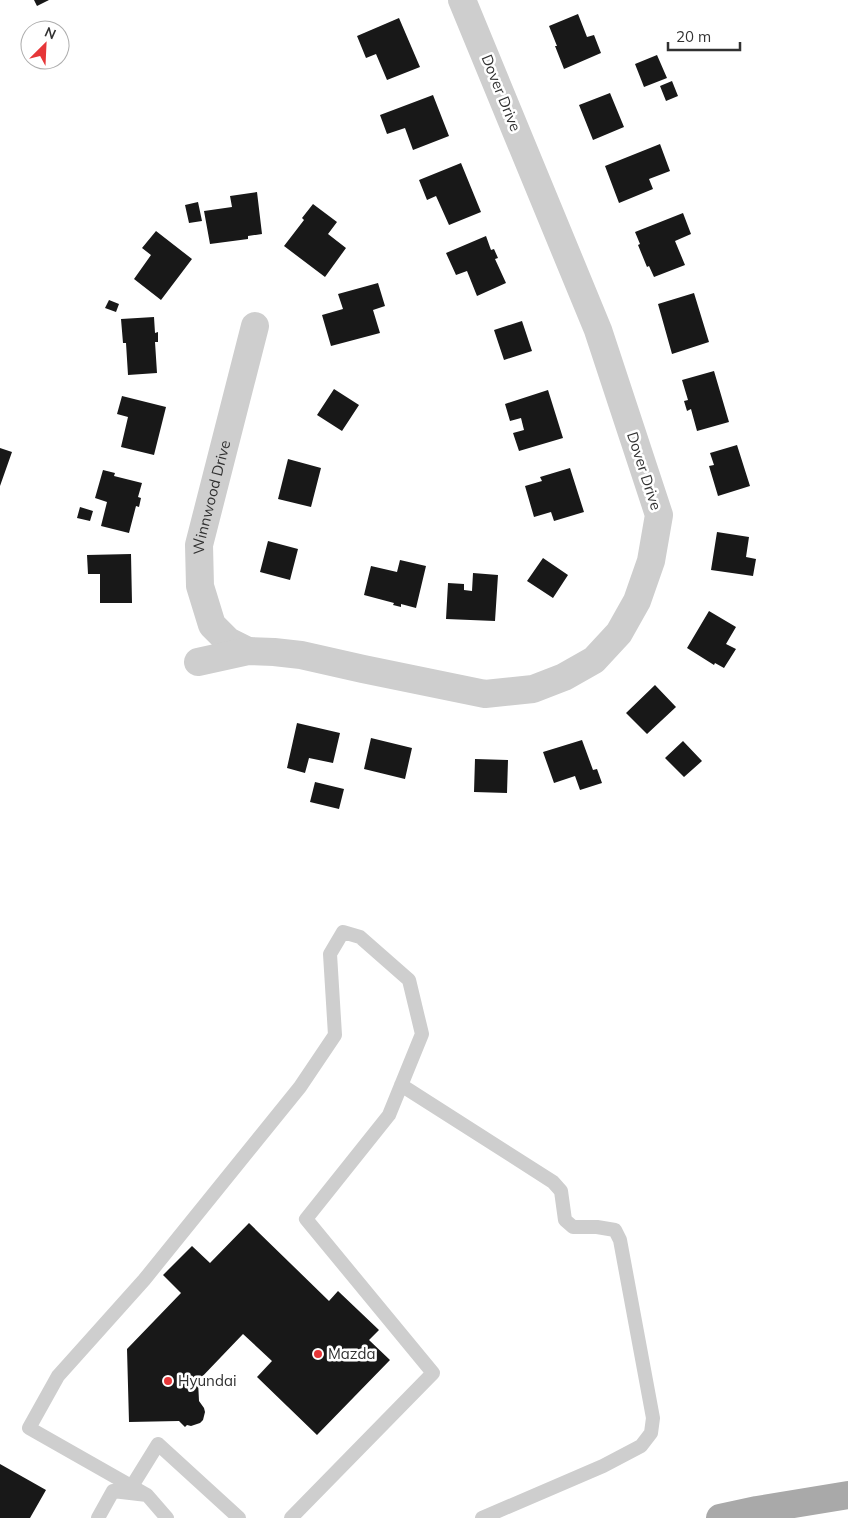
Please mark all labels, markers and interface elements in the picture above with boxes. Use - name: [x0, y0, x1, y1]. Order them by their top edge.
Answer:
- north arrow: [20, 20, 70, 70]
- scale bar: [668, 20, 740, 52]
- text: N: [42, 23, 59, 43]
- text: 20 m: [676, 27, 711, 46]
- street label: Dover Drive: [477, 52, 525, 134]
- street label: Dover Drive: [623, 429, 666, 512]
- street label: Winnwood Drive: [189, 438, 234, 555]
- place label: Mazda: [328, 1344, 376, 1363]
- marker: Mazda: [312, 1348, 324, 1360]
- place label: Hyundai: [178, 1371, 236, 1390]
- marker: Hyundai: [162, 1375, 174, 1387]

